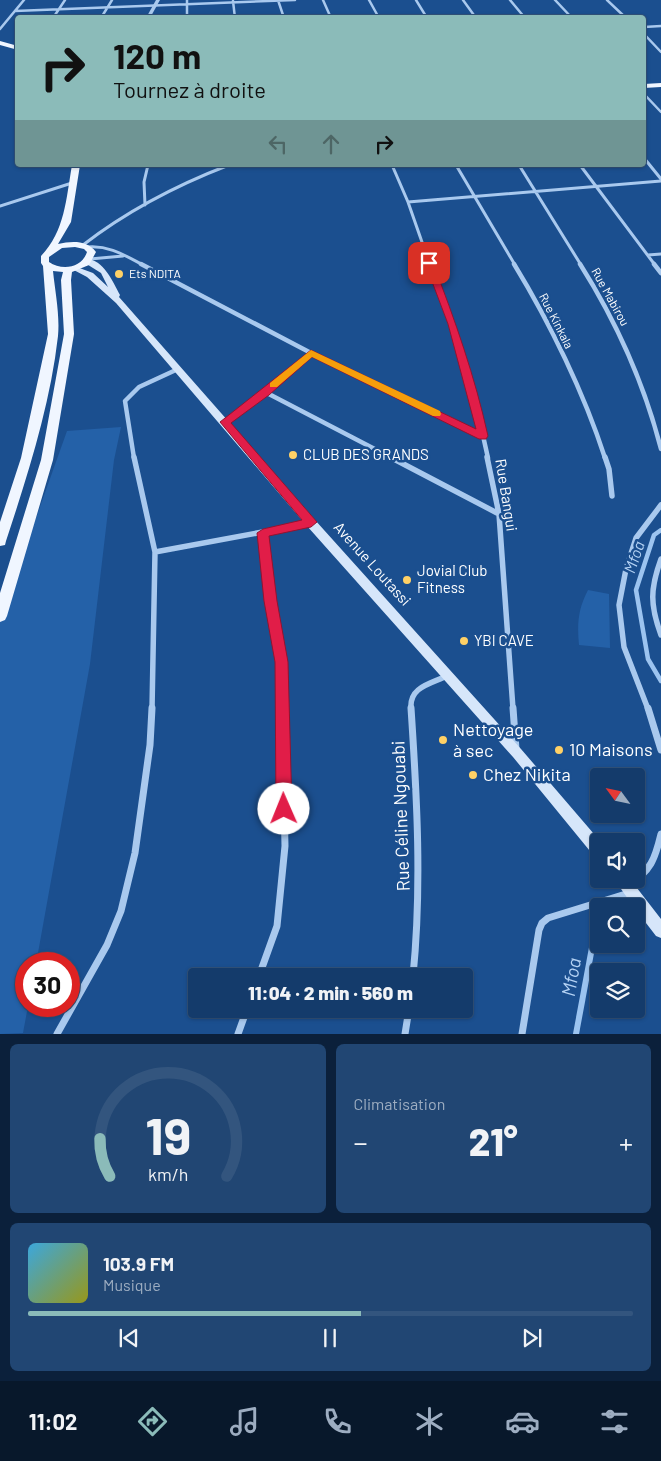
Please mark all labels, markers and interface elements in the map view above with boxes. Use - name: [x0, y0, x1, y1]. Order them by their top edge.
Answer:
- text: 120 m: [113, 34, 201, 76]
- icon: right: [30, 35, 95, 100]
- text: Tournez à droite: [113, 76, 266, 102]
- icon: left: [264, 130, 292, 158]
- icon: ahead: [317, 130, 345, 158]
- icon: right: [370, 130, 398, 158]
- pin: [408, 242, 450, 284]
- icon: arrive: [415, 249, 443, 277]
- street label: Rue Mabirou: [589, 265, 633, 328]
- place label: Ets NDITA: [129, 266, 181, 280]
- marker: Ets NDITA: [113, 268, 125, 280]
- street label: Rue Kinkala: [537, 290, 577, 351]
- place label: CLUB DES GRANDS: [303, 445, 429, 463]
- marker: CLUB DES GRANDS: [287, 449, 299, 461]
- street label: Rue Bangui: [492, 457, 522, 532]
- street label: Avenue Loutassi: [330, 518, 415, 609]
- water label: Mfoa: [619, 538, 648, 575]
- place label: Jovial Club Fitness: [417, 561, 487, 596]
- marker: Jovial Club Fitness: [401, 574, 413, 586]
- place label: YBI CAVE: [474, 631, 534, 649]
- marker: YBI CAVE: [458, 635, 470, 647]
- place label: Nettoyage à sec: [453, 718, 533, 761]
- marker: Nettoyage à sec: [437, 734, 449, 746]
- place label: 10 Maisons: [569, 738, 653, 760]
- street label: Rue Céline Ngouabi: [386, 740, 414, 892]
- marker: 10 Maisons: [553, 744, 565, 756]
- place label: Chez Nikita: [483, 763, 571, 785]
- north arrow: [590, 768, 645, 822]
- map controls: [590, 768, 645, 1018]
- marker: Chez Nikita: [467, 769, 479, 781]
- position arrow: [257, 782, 309, 834]
- button: sound: [590, 833, 645, 888]
- button: search: [590, 898, 645, 953]
- speed limit sign: 30: [15, 952, 80, 1017]
- water label: Mfoa: [556, 956, 585, 998]
- button: layers: [590, 963, 645, 1018]
- text: 11:04 · 2 min · 560 m: [248, 981, 413, 1004]
- text: Climatisation: [354, 1094, 445, 1113]
- text: 19: [145, 1103, 191, 1165]
- text: 21°: [469, 1118, 518, 1164]
- text: −: [354, 1125, 368, 1159]
- text: +: [619, 1125, 633, 1159]
- text: km/h: [148, 1163, 188, 1185]
- text: 103.9 FM: [103, 1252, 174, 1275]
- text: Musique: [103, 1275, 161, 1294]
- icon: previous: [115, 1324, 143, 1352]
- icon: pause: [316, 1324, 344, 1352]
- icon: next: [518, 1324, 546, 1352]
- icon: directions: [135, 1404, 170, 1439]
- icon: music: [227, 1404, 262, 1439]
- icon: phone: [320, 1404, 355, 1439]
- icon: climate: [412, 1404, 447, 1439]
- icon: car: [505, 1404, 540, 1439]
- icon: filters: [597, 1404, 632, 1439]
- text: 11:02: [29, 1408, 77, 1434]

